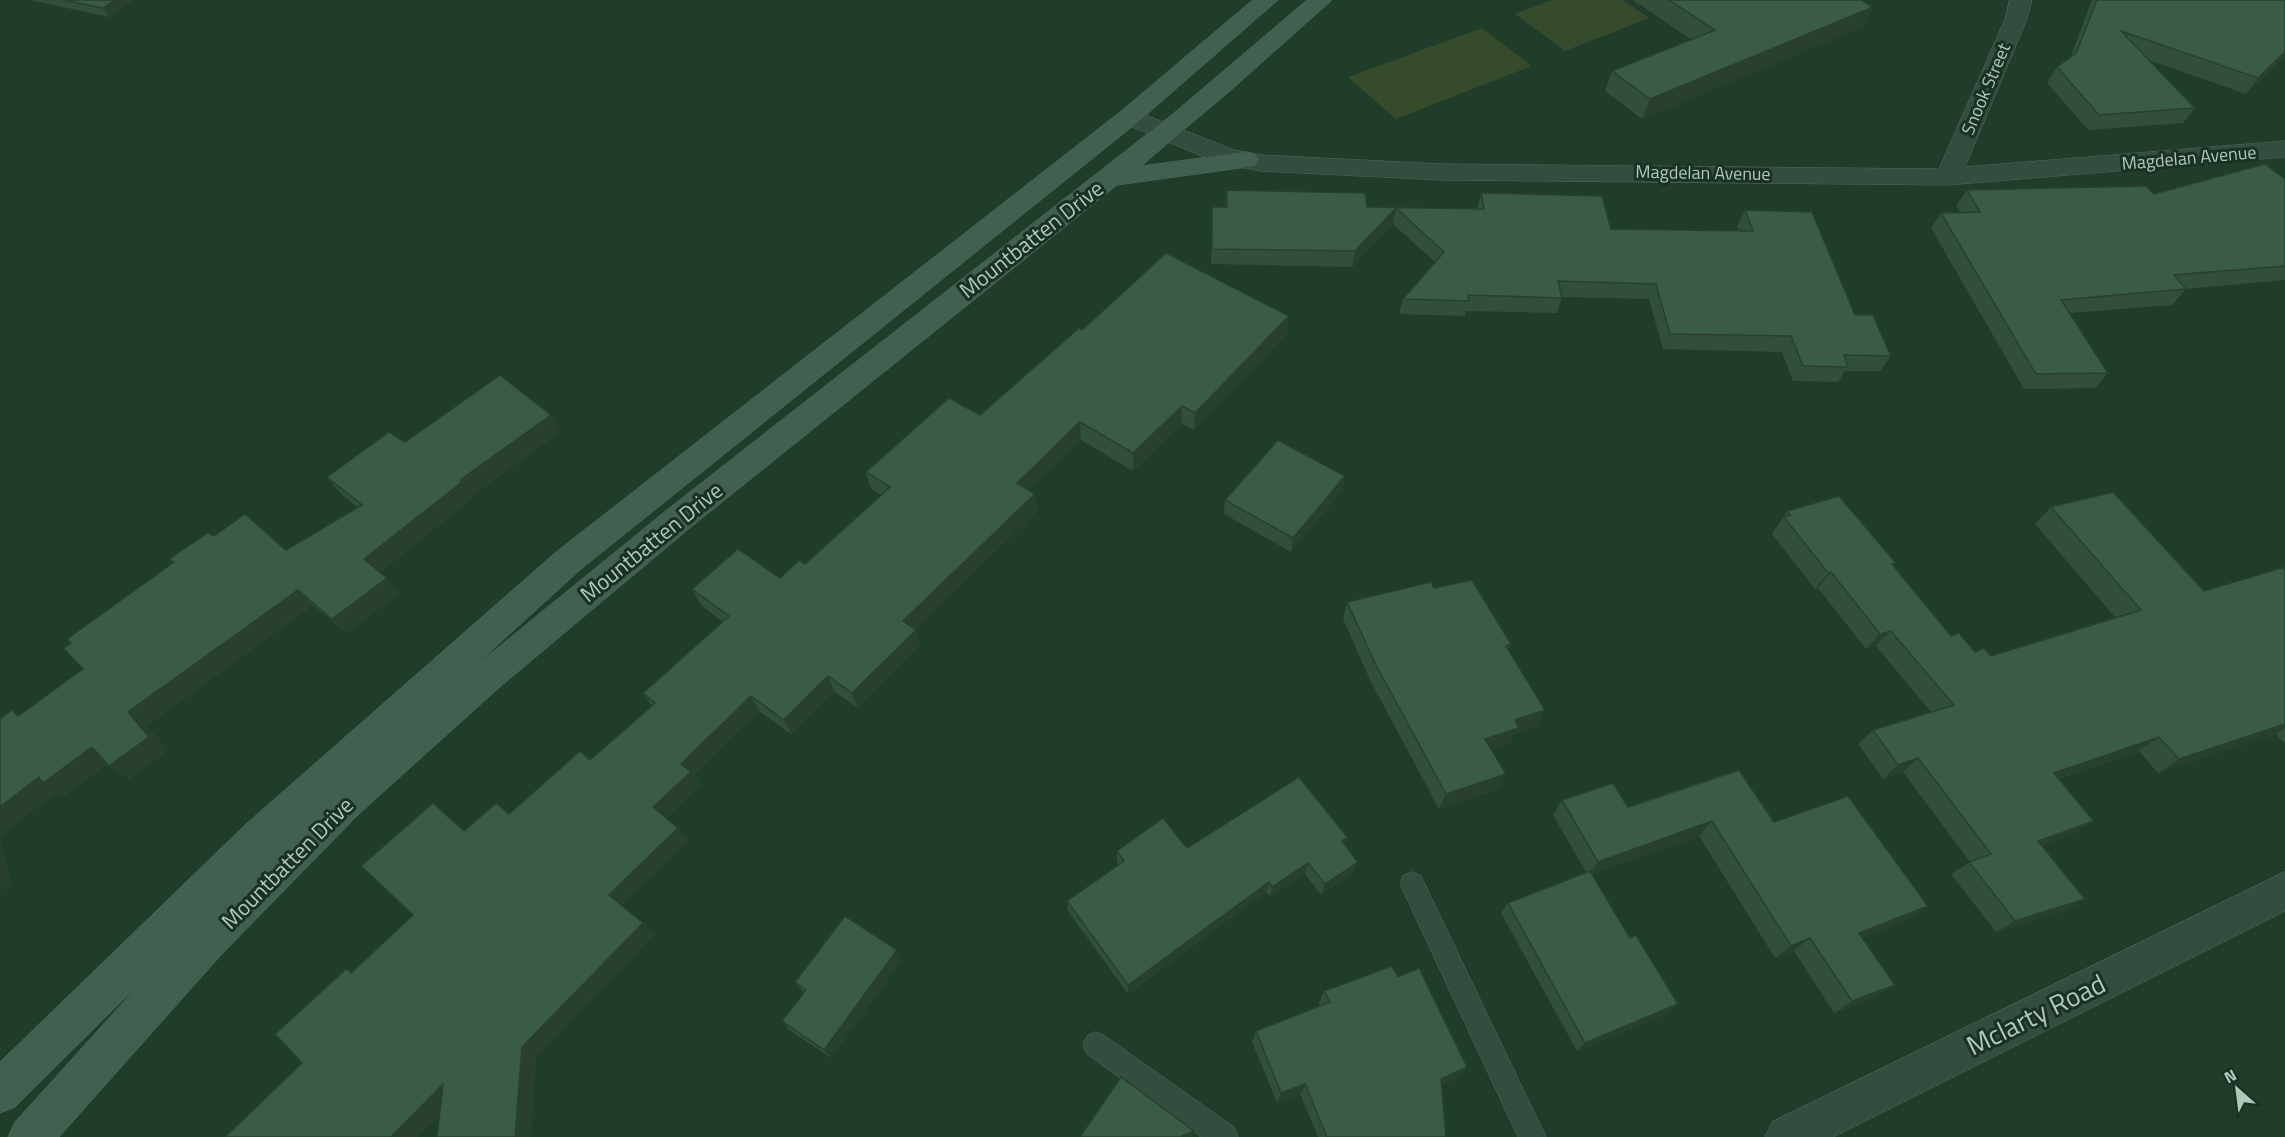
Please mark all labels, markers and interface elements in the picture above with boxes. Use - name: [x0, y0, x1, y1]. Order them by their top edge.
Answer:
- street label: Snook Street: [1954, 38, 2017, 139]
- street label: Magdelan Avenue: [2120, 138, 2257, 177]
- street label: Magdelan Avenue: [1635, 158, 1771, 187]
- street label: Mountbatten Drive: [952, 172, 1110, 306]
- street label: Mountbatten Drive: [572, 474, 730, 610]
- street label: Mountbatten Drive: [213, 789, 361, 937]
- street label: Mclarty Road: [1959, 962, 2112, 1065]
- north arrow: [2207, 1059, 2267, 1119]
- text: N: [2219, 1063, 2240, 1089]

